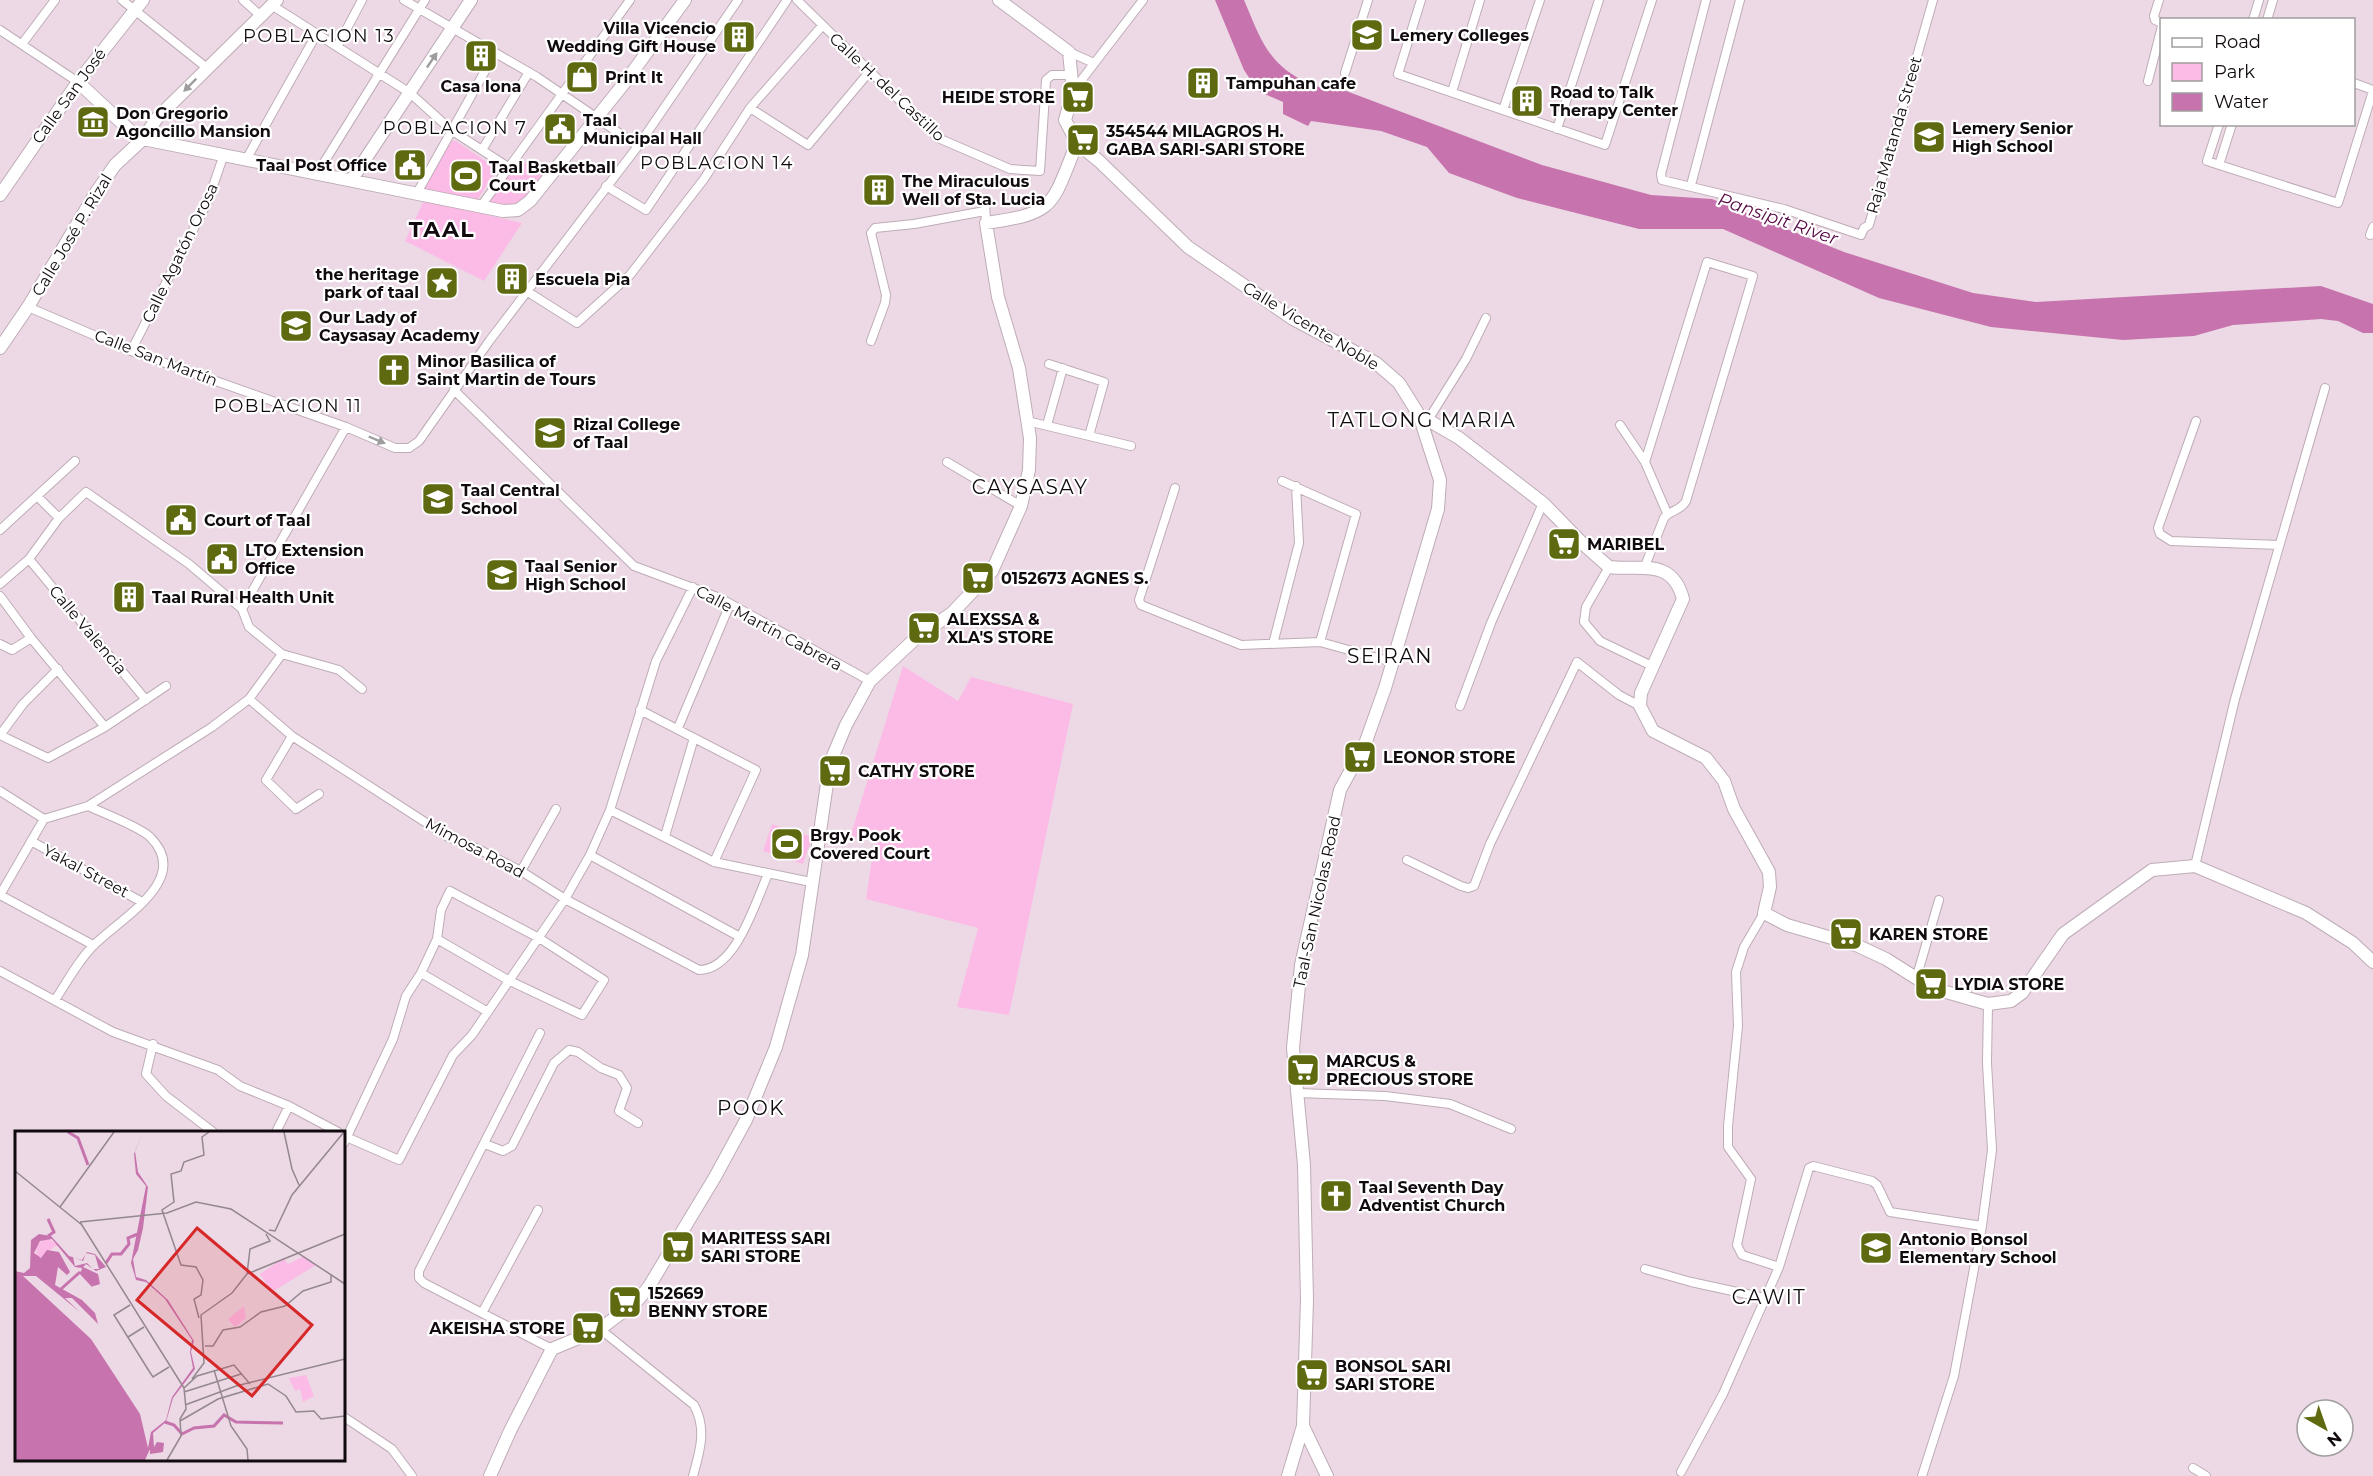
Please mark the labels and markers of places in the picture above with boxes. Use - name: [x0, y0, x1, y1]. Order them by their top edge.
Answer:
- school or university icon: Lemery Colleges: [1349, 17, 1385, 53]
- place label: Villa Vicencio Wedding Gift House: [547, 19, 716, 56]
- building icon: Villa Vicencio Wedding Gift House: [721, 19, 757, 55]
- place label: Lemery Colleges: [1390, 26, 1529, 45]
- building icon: Casa Iona: [463, 38, 499, 74]
- shop icon: Print It: [564, 59, 600, 95]
- building icon: Tampuhan cafe: [1185, 65, 1221, 101]
- place label: Print It: [605, 68, 663, 87]
- place label: Tampuhan cafe: [1226, 74, 1356, 93]
- place label: Casa Iona: [441, 77, 521, 96]
- supermarket icon: HEIDE STORE: [1060, 79, 1096, 115]
- building icon: Road to Talk Therapy Center: [1509, 83, 1545, 119]
- place label: Road to Talk Therapy Center: [1550, 83, 1678, 120]
- place label: HEIDE STORE: [942, 88, 1055, 107]
- museum icon: Don Gregorio Agoncillo Mansion: [75, 104, 111, 140]
- place label: Don Gregorio Agoncillo Mansion: [115, 104, 271, 141]
- public building icon: Taal Municipal Hall: [542, 111, 578, 147]
- place label: Taal Municipal Hall: [583, 111, 702, 148]
- school or university icon: Lemery Senior High School: [1911, 119, 1947, 155]
- place label: Lemery Senior High School: [1952, 119, 2073, 156]
- supermarket icon: 354544 MILAGROS H. GABA SARI-SARI STORE: [1065, 122, 1101, 158]
- place label: 354544 MILAGROS H. GABA SARI-SARI STORE: [1105, 122, 1305, 159]
- public building icon: Taal Post Office: [392, 147, 428, 183]
- place label: Taal Post Office: [256, 156, 387, 175]
- sports icon: Taal Basketball Court: [448, 158, 484, 194]
- place label: Taal Basketball Court: [489, 158, 616, 195]
- building icon: The Miraculous Well of Sta. Lucia: [861, 172, 897, 208]
- place label: The Miraculous Well of Sta. Lucia: [902, 172, 1045, 209]
- building icon: Escuela Pia: [494, 261, 530, 297]
- place label: the heritage park of taal: [316, 265, 419, 302]
- place icon: the heritage park of taal: [424, 265, 460, 301]
- place label: Escuela Pia: [535, 270, 630, 289]
- school or university icon: Our Lady of Caysasay Academy: [278, 308, 314, 344]
- place label: Our Lady of Caysasay Academy: [319, 308, 480, 345]
- church icon: Minor Basilica of Saint Martin de Tours: [376, 352, 412, 388]
- place label: Minor Basilica of Saint Martin de Tours: [417, 352, 596, 389]
- school or university icon: Rizal College of Taal: [532, 415, 568, 451]
- place label: Rizal College of Taal: [573, 415, 680, 452]
- school or university icon: Taal Central School: [420, 481, 456, 517]
- place label: Taal Central School: [461, 481, 560, 518]
- public building icon: Court of Taal: [163, 502, 199, 538]
- place label: Court of Taal: [204, 511, 311, 530]
- supermarket icon: MARIBEL: [1546, 526, 1582, 562]
- place label: MARIBEL: [1587, 535, 1665, 554]
- public building icon: LTO Extension Office: [204, 541, 240, 577]
- place label: LTO Extension Office: [245, 541, 364, 578]
- school or university icon: Taal Senior High School: [484, 557, 520, 593]
- place label: Taal Senior High School: [525, 557, 626, 594]
- supermarket icon: 0152673 AGNES S.: [960, 560, 996, 596]
- place label: 0152673 AGNES S.: [1001, 569, 1148, 588]
- building icon: Taal Rural Health Unit: [111, 579, 147, 615]
- place label: Taal Rural Health Unit: [152, 588, 334, 607]
- supermarket icon: ALEXSSA & XLA'S STORE: [906, 610, 942, 646]
- place label: ALEXSSA & XLA'S STORE: [946, 610, 1054, 647]
- supermarket icon: LEONOR STORE: [1342, 739, 1378, 775]
- place label: LEONOR STORE: [1383, 748, 1515, 767]
- supermarket icon: CATHY STORE: [817, 753, 853, 789]
- place label: CATHY STORE: [858, 762, 975, 781]
- sports icon: Brgy. Pook Covered Court: [769, 826, 805, 862]
- place label: Brgy. Pook Covered Court: [810, 826, 930, 863]
- supermarket icon: KAREN STORE: [1828, 916, 1864, 952]
- place label: KAREN STORE: [1869, 925, 1988, 944]
- supermarket icon: LYDIA STORE: [1913, 966, 1949, 1002]
- place label: LYDIA STORE: [1954, 975, 2064, 994]
- supermarket icon: MARCUS & PRECIOUS STORE: [1285, 1052, 1321, 1088]
- place label: MARCUS & PRECIOUS STORE: [1326, 1052, 1474, 1089]
- church icon: Taal Seventh Day Adventist Church: [1318, 1178, 1354, 1214]
- place label: Taal Seventh Day Adventist Church: [1358, 1178, 1505, 1215]
- supermarket icon: MARITESS SARI SARI STORE: [660, 1229, 696, 1265]
- place label: MARITESS SARI SARI STORE: [701, 1229, 831, 1266]
- school or university icon: Antonio Bonsol Elementary School: [1858, 1230, 1894, 1266]
- place label: Antonio Bonsol Elementary School: [1898, 1230, 2057, 1267]
- supermarket icon: 152669 BENNY STORE: [607, 1284, 643, 1320]
- place label: 152669 BENNY STORE: [648, 1284, 768, 1321]
- supermarket icon: AKEISHA STORE: [570, 1310, 606, 1346]
- place label: AKEISHA STORE: [428, 1319, 565, 1338]
- supermarket icon: BONSOL SARI SARI STORE: [1294, 1357, 1330, 1393]
- place label: BONSOL SARI SARI STORE: [1335, 1357, 1451, 1394]

